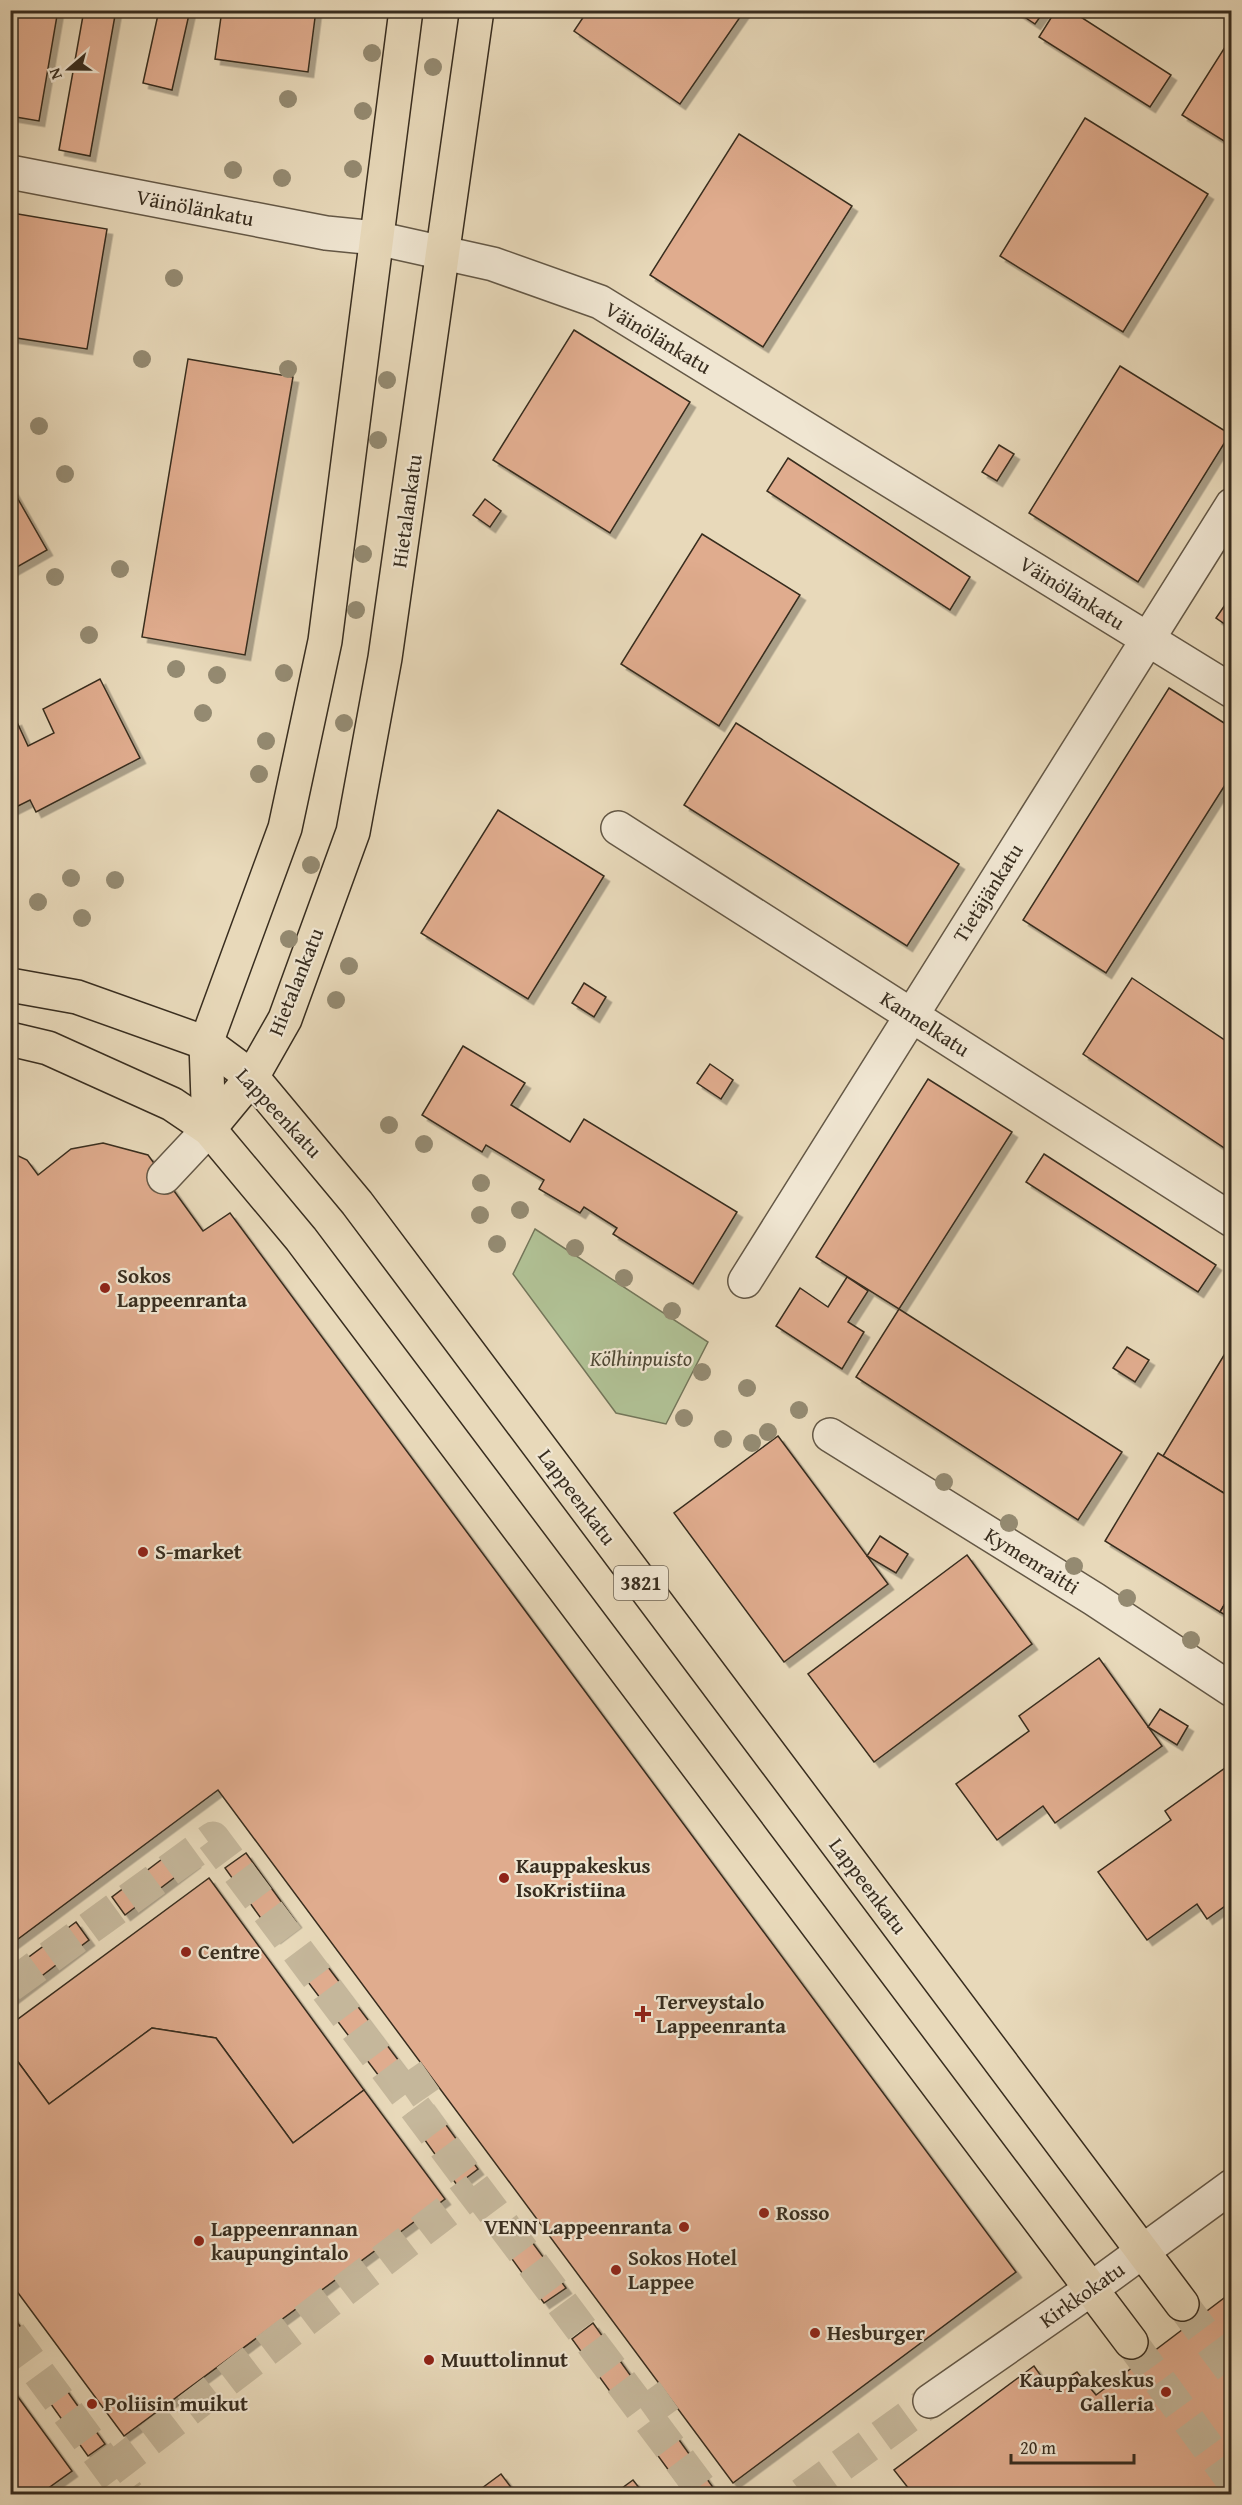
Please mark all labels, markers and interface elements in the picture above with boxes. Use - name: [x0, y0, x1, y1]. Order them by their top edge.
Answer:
- north arrow: [39, 39, 99, 99]
- text: N: [42, 65, 68, 83]
- street label: Väinölänkatu: [134, 181, 257, 234]
- street label: Väinölänkatu: [599, 294, 718, 382]
- street label: Hietalankatu: [383, 452, 430, 570]
- street label: Väinölänkatu: [1014, 548, 1132, 638]
- street label: Tietäjänkatu: [945, 837, 1031, 948]
- street label: Hietalankatu: [260, 923, 331, 1040]
- street label: Kannelkatu: [874, 983, 977, 1064]
- street label: Lappeenkatu: [229, 1061, 330, 1165]
- place label: Sokos Lappeenranta: [117, 1260, 247, 1315]
- marker: Sokos Lappeenranta: [98, 1281, 112, 1295]
- park label: Kölhinpuisto: [589, 1343, 692, 1374]
- street label: Lappeenkatu: [531, 1442, 624, 1552]
- street label: Kymenraitti: [979, 1519, 1086, 1602]
- place label: S-market: [155, 1536, 242, 1567]
- marker: S-market: [136, 1545, 150, 1559]
- road number: 3821: [614, 1566, 668, 1600]
- street label: Lappeenkatu: [822, 1831, 915, 1941]
- place label: Kauppakeskus IsoKristiina: [516, 1850, 651, 1905]
- marker: Kauppakeskus IsoKristiina: [497, 1871, 511, 1885]
- place label: Centre: [198, 1936, 260, 1967]
- marker: Centre: [179, 1945, 193, 1959]
- place label: Terveystalo Lappeenranta: [656, 1986, 786, 2041]
- marker: Terveystalo Lappeenranta: [634, 2005, 652, 2023]
- place label: Rosso: [776, 2197, 829, 2228]
- marker: Rosso: [757, 2206, 771, 2220]
- place label: VENN Lappeenranta: [484, 2211, 672, 2242]
- place label: Lappeenrannan kaupungintalo: [211, 2213, 358, 2268]
- marker: VENN Lappeenranta: [677, 2220, 691, 2234]
- marker: Lappeenrannan kaupungintalo: [192, 2234, 206, 2248]
- place label: Sokos Hotel Lappee: [628, 2242, 738, 2297]
- street label: Kirkkokatu: [1033, 2253, 1131, 2335]
- marker: Sokos Hotel Lappee: [609, 2263, 623, 2277]
- place label: Hesburger: [827, 2317, 925, 2348]
- marker: Hesburger: [808, 2326, 822, 2340]
- place label: Muuttolinnut: [441, 2344, 568, 2375]
- marker: Muuttolinnut: [422, 2353, 436, 2367]
- place label: Kauppakeskus Galleria: [1019, 2364, 1154, 2419]
- marker: Kauppakeskus Galleria: [1159, 2385, 1173, 2399]
- place label: Poliisin muikut: [104, 2388, 248, 2419]
- marker: Poliisin muikut: [85, 2397, 99, 2411]
- scale bar: [1011, 2427, 1134, 2465]
- text: 20 m: [1020, 2434, 1056, 2461]

